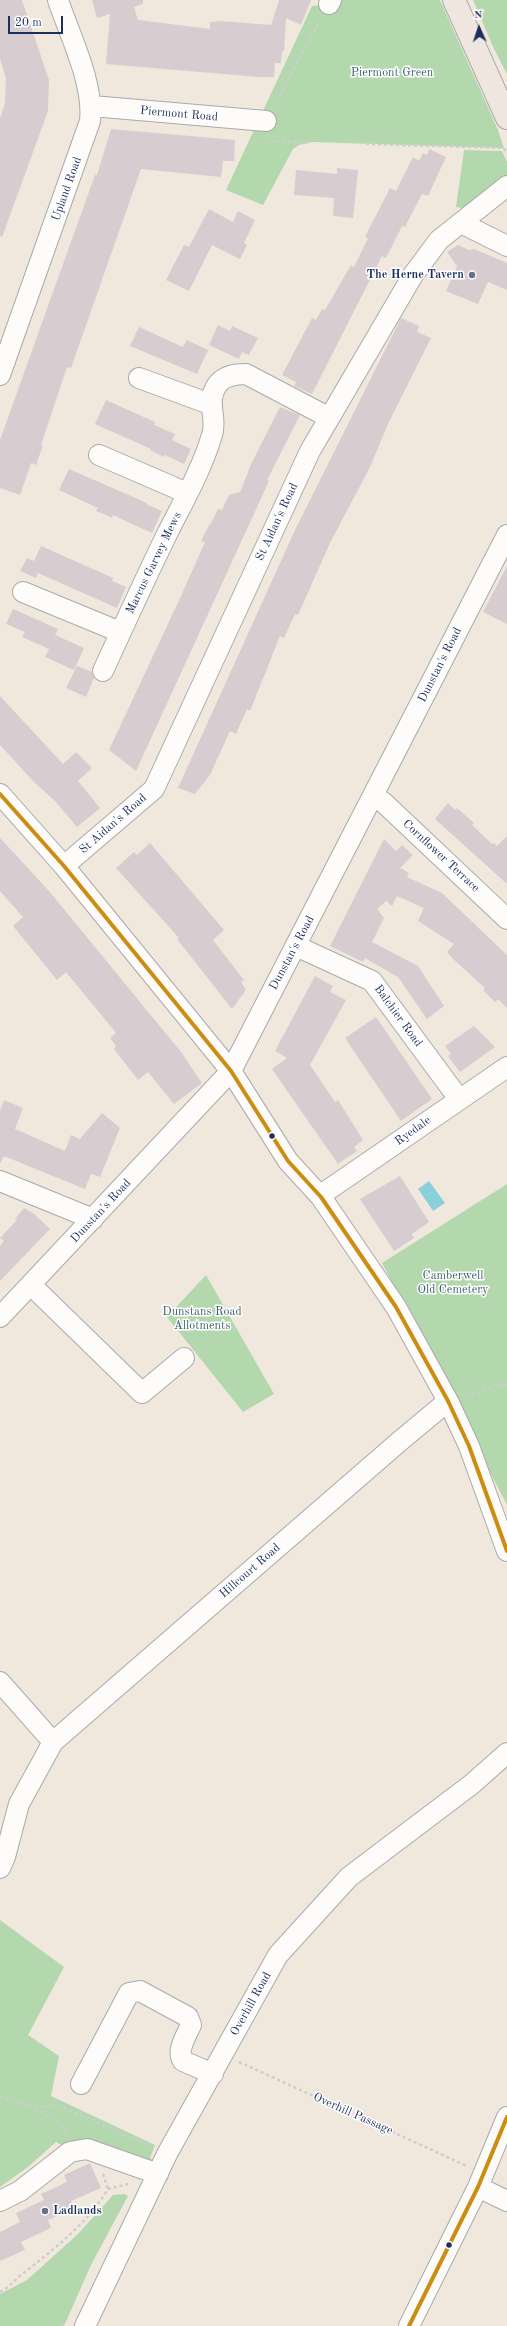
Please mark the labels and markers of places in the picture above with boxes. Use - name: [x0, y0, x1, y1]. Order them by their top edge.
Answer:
- place label: The Herne Tavern: [366, 268, 464, 282]
- marker: The Herne Tavern: [467, 270, 477, 280]
- unlabelled marker: [267, 1131, 277, 1141]
- place label: Ladlands: [53, 2204, 102, 2218]
- marker: Ladlands: [40, 2206, 50, 2216]
- unlabelled marker: [444, 2240, 454, 2250]

